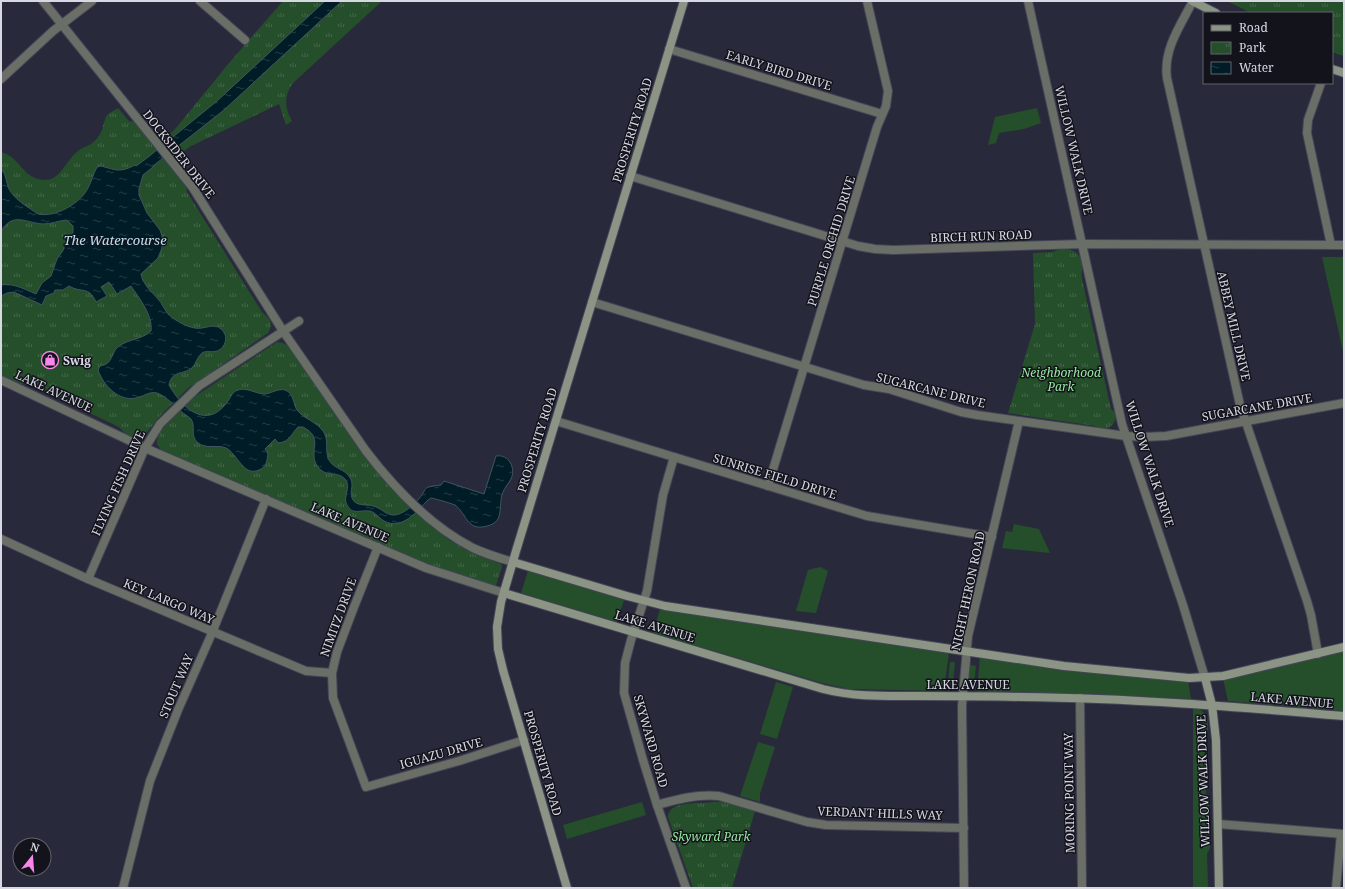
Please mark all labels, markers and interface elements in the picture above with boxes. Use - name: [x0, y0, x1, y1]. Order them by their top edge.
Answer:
- legend: [1203, 12, 1333, 84]
- text: Road: [1239, 19, 1269, 36]
- text: Park: [1239, 39, 1267, 56]
- street label: EARLY BIRD DRIVE: [724, 46, 834, 94]
- text: Water: [1239, 59, 1274, 76]
- street label: PROSPERITY ROAD: [608, 75, 656, 184]
- street label: WILLOW WALK DRIVE: [1051, 84, 1097, 216]
- street label: DOCKSIDER DRIVE: [139, 106, 219, 202]
- street label: PURPLE ORCHID DRIVE: [803, 174, 859, 308]
- street label: BIRCH RUN ROAD: [930, 226, 1033, 246]
- water label: The Watercourse: [63, 231, 167, 249]
- street label: ABBEY MILL DRIVE: [1213, 269, 1255, 383]
- shop icon: Swig: [40, 350, 60, 370]
- place label: Swig: [63, 352, 91, 369]
- park label: Neighborhood Park: [1020, 364, 1101, 395]
- street label: LAKE AVENUE: [13, 366, 95, 416]
- street label: SUGARCANE DRIVE: [875, 368, 987, 412]
- street label: PROSPERITY ROAD: [513, 385, 561, 494]
- street label: SUGARCANE DRIVE: [1200, 389, 1314, 425]
- street label: WILLOW WALK DRIVE: [1122, 399, 1178, 529]
- street label: FLYING FISH DRIVE: [87, 428, 149, 538]
- street label: SUNRISE FIELD DRIVE: [711, 449, 839, 503]
- street label: LAKE AVENUE: [308, 498, 392, 546]
- street label: NIGHT HERON ROAD: [947, 530, 989, 652]
- street label: KEY LARGO WAY: [121, 574, 218, 628]
- street label: NIMITZ DRIVE: [316, 575, 360, 659]
- street label: LAKE AVENUE: [613, 606, 697, 646]
- street label: STOUT WAY: [155, 651, 197, 721]
- street label: LAKE AVENUE: [926, 676, 1010, 693]
- street label: LAKE AVENUE: [1250, 688, 1334, 712]
- street label: SKYWARD ROAD: [630, 693, 672, 790]
- street label: PROSPERITY ROAD: [520, 708, 566, 818]
- street label: WILLOW WALK DRIVE: [1192, 715, 1214, 847]
- street label: MORING POINT WAY: [1059, 732, 1079, 853]
- street label: IGUAZU DRIVE: [398, 733, 484, 773]
- street label: VERDANT HILLS WAY: [817, 802, 943, 824]
- park label: Skyward Park: [672, 828, 752, 845]
- north arrow: [12, 837, 52, 877]
- text: N: [29, 839, 42, 855]

